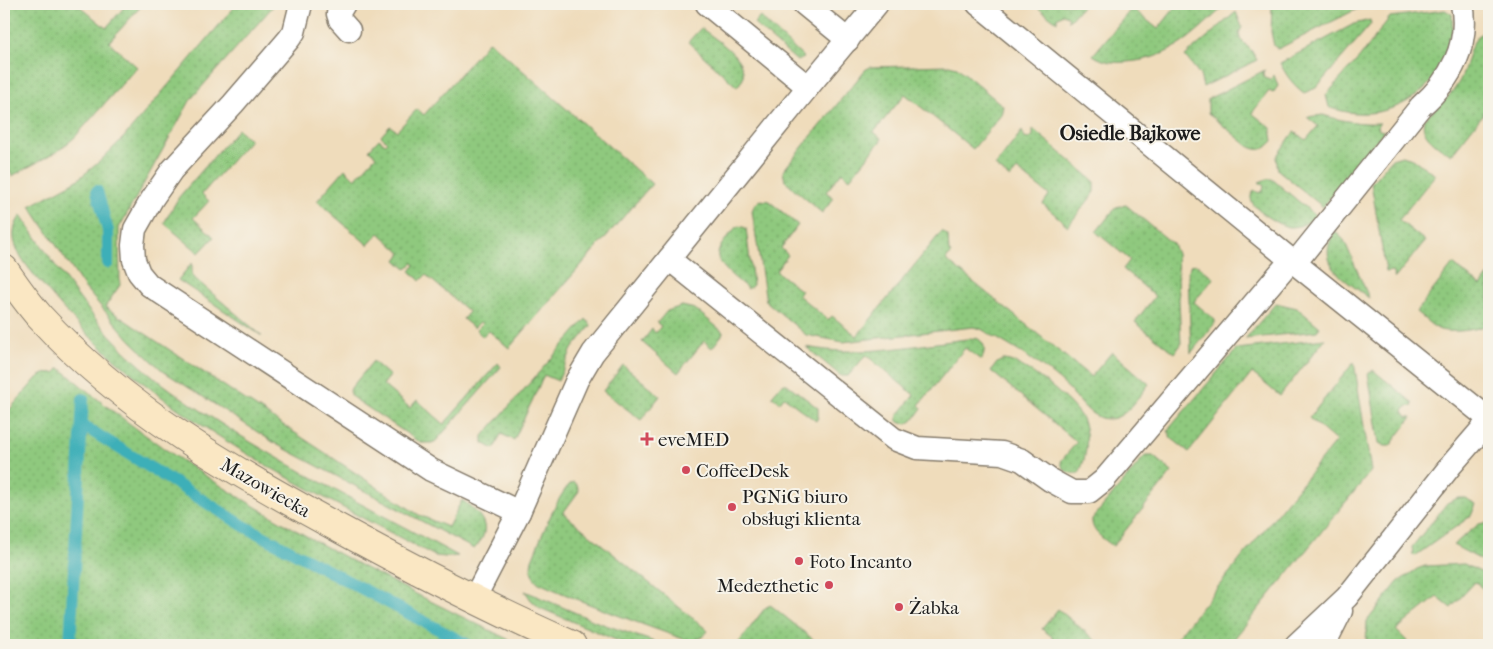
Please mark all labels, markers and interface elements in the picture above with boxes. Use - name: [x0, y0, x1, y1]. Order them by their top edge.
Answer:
- district label: Osiedle Bajkowe: [1060, 122, 1200, 145]
- place label: eveMED: [658, 429, 729, 451]
- marker: eveMED: [640, 432, 654, 446]
- street label: Mazowiecka: [217, 453, 314, 522]
- place label: CoffeeDesk: [696, 460, 789, 482]
- marker: CoffeeDesk: [680, 464, 692, 476]
- place label: PGNiG biuro obsługi klienta: [742, 486, 861, 530]
- marker: PGNiG biuro obsługi klienta: [726, 501, 738, 513]
- place label: Foto Incanto: [809, 551, 912, 573]
- marker: Foto Incanto: [793, 555, 805, 567]
- place label: Medezthetic: [717, 575, 819, 597]
- marker: Medezthetic: [823, 579, 835, 591]
- place label: Żabka: [909, 597, 959, 619]
- marker: Żabka: [893, 601, 905, 613]

